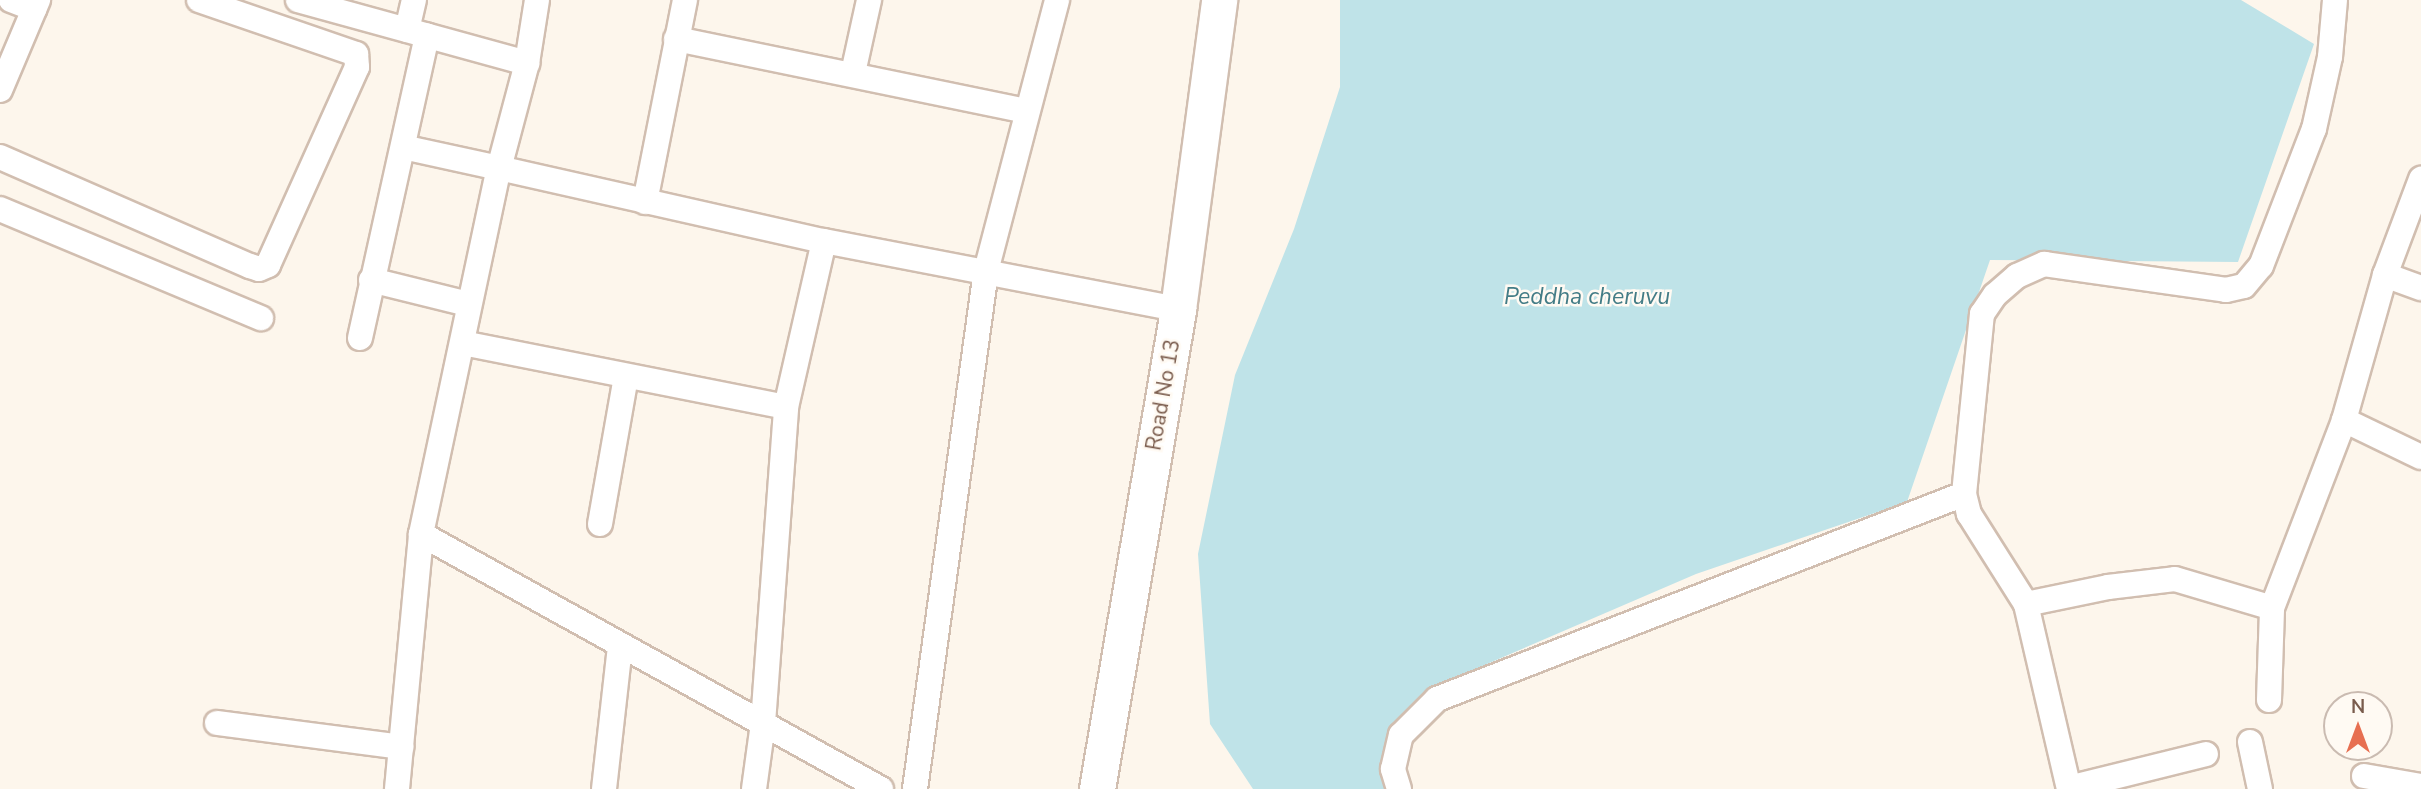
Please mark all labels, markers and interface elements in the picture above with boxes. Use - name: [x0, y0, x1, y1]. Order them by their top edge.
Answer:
- water label: Peddha cheruvu: [1504, 283, 1670, 311]
- street label: Road No 13: [1141, 338, 1185, 452]
- north arrow: [2323, 691, 2393, 761]
- text: N: [2351, 694, 2365, 720]

